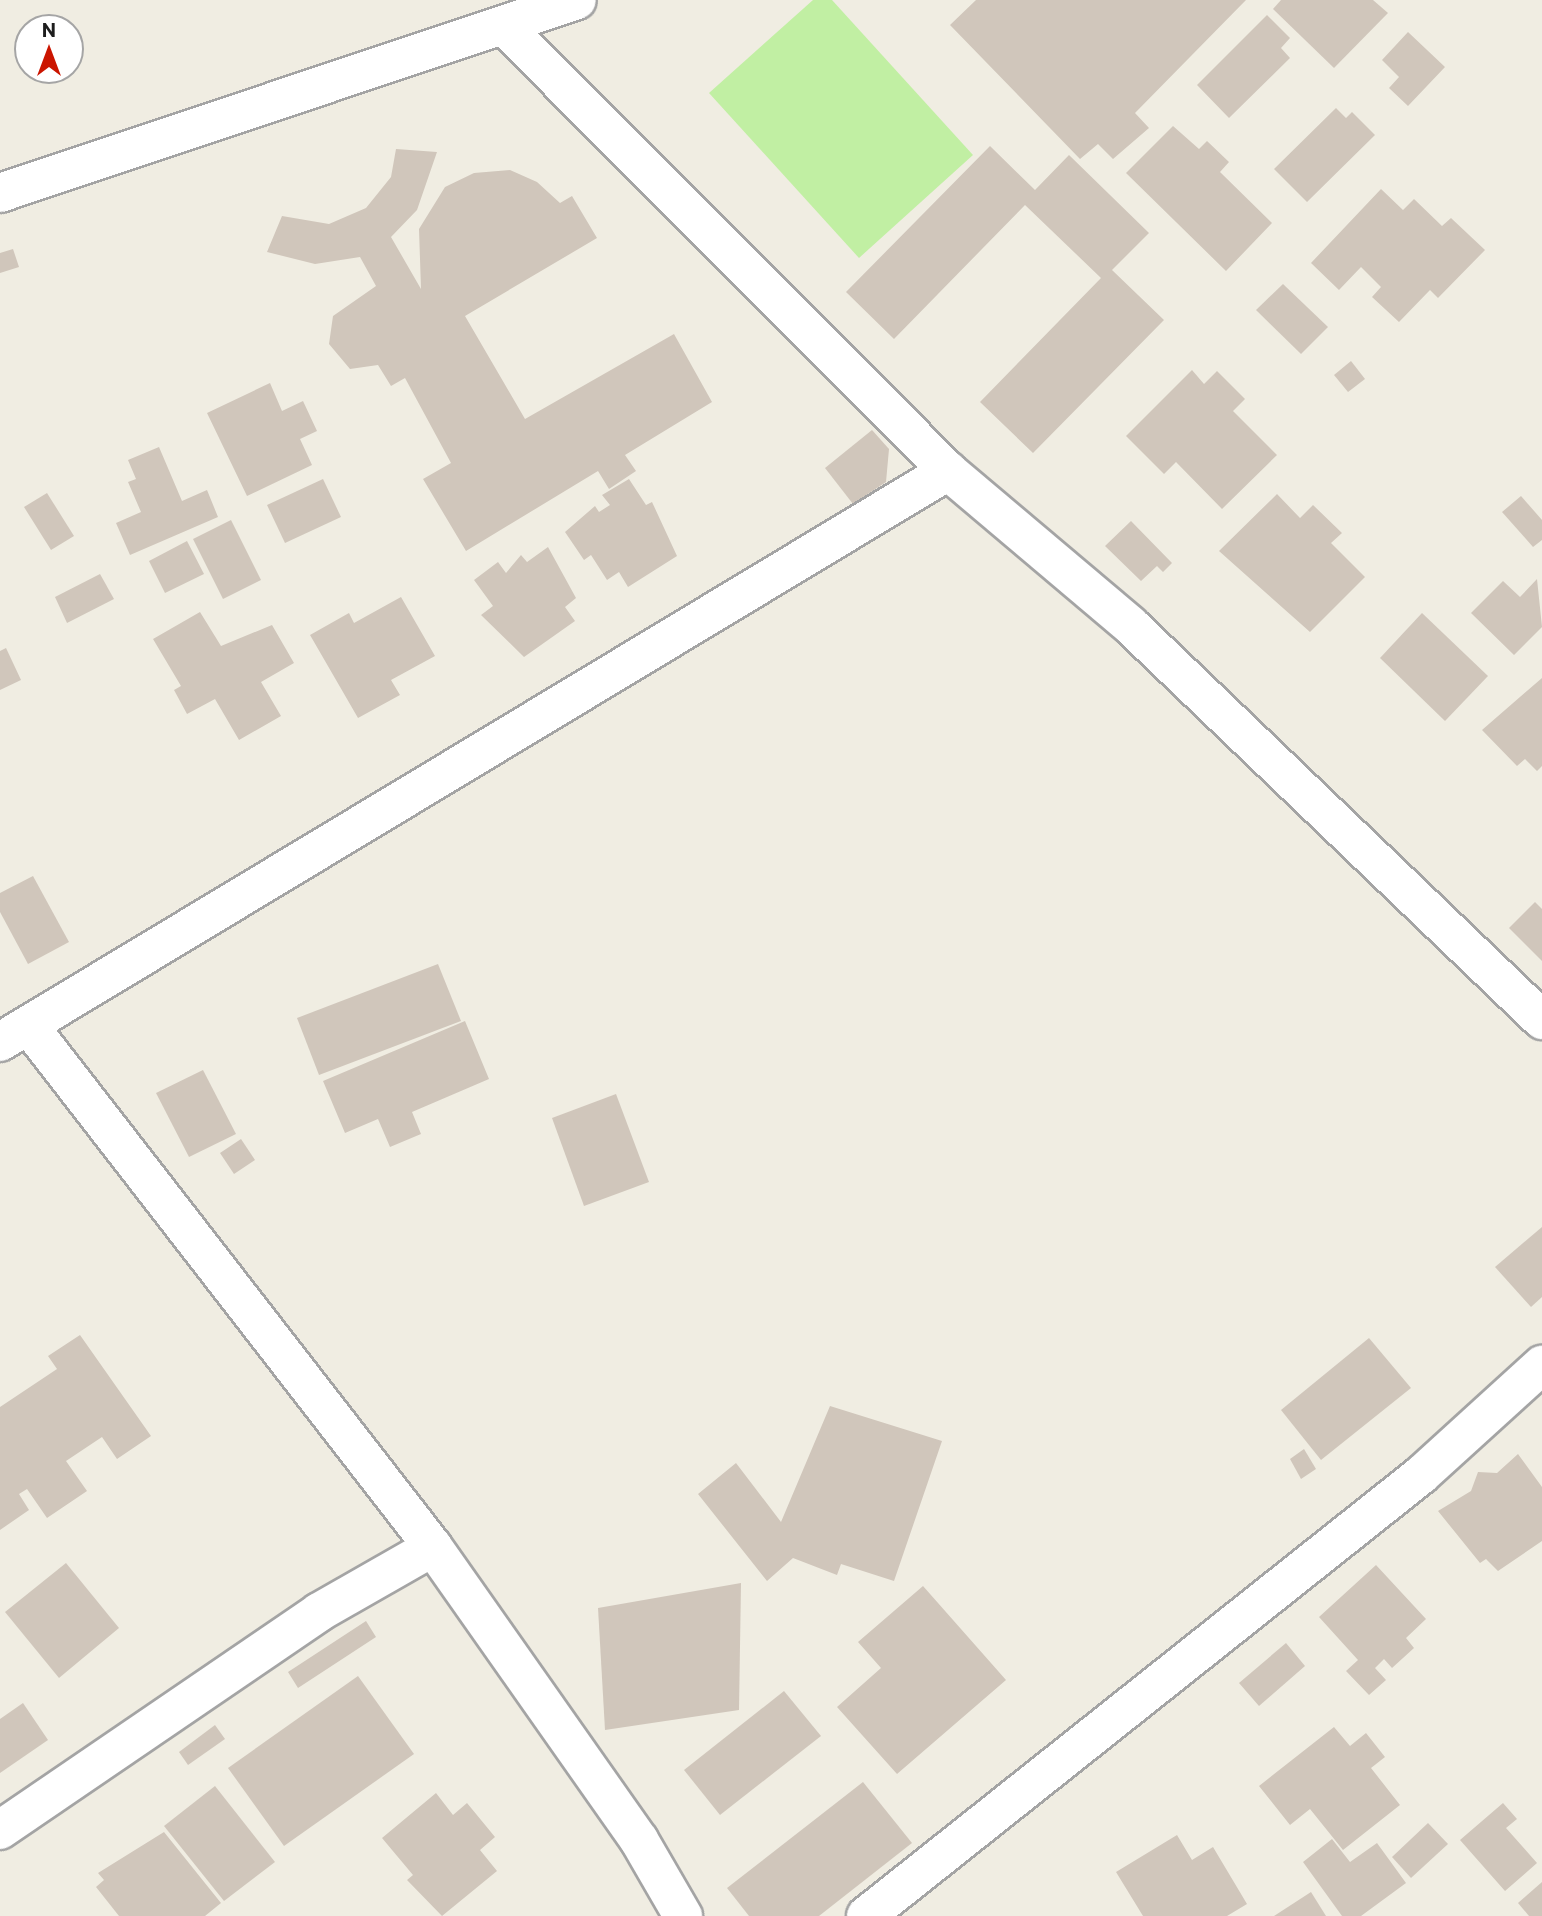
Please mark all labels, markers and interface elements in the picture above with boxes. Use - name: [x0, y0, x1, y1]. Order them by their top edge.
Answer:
- north arrow: [14, 14, 84, 84]
- text: N: [42, 18, 56, 41]

